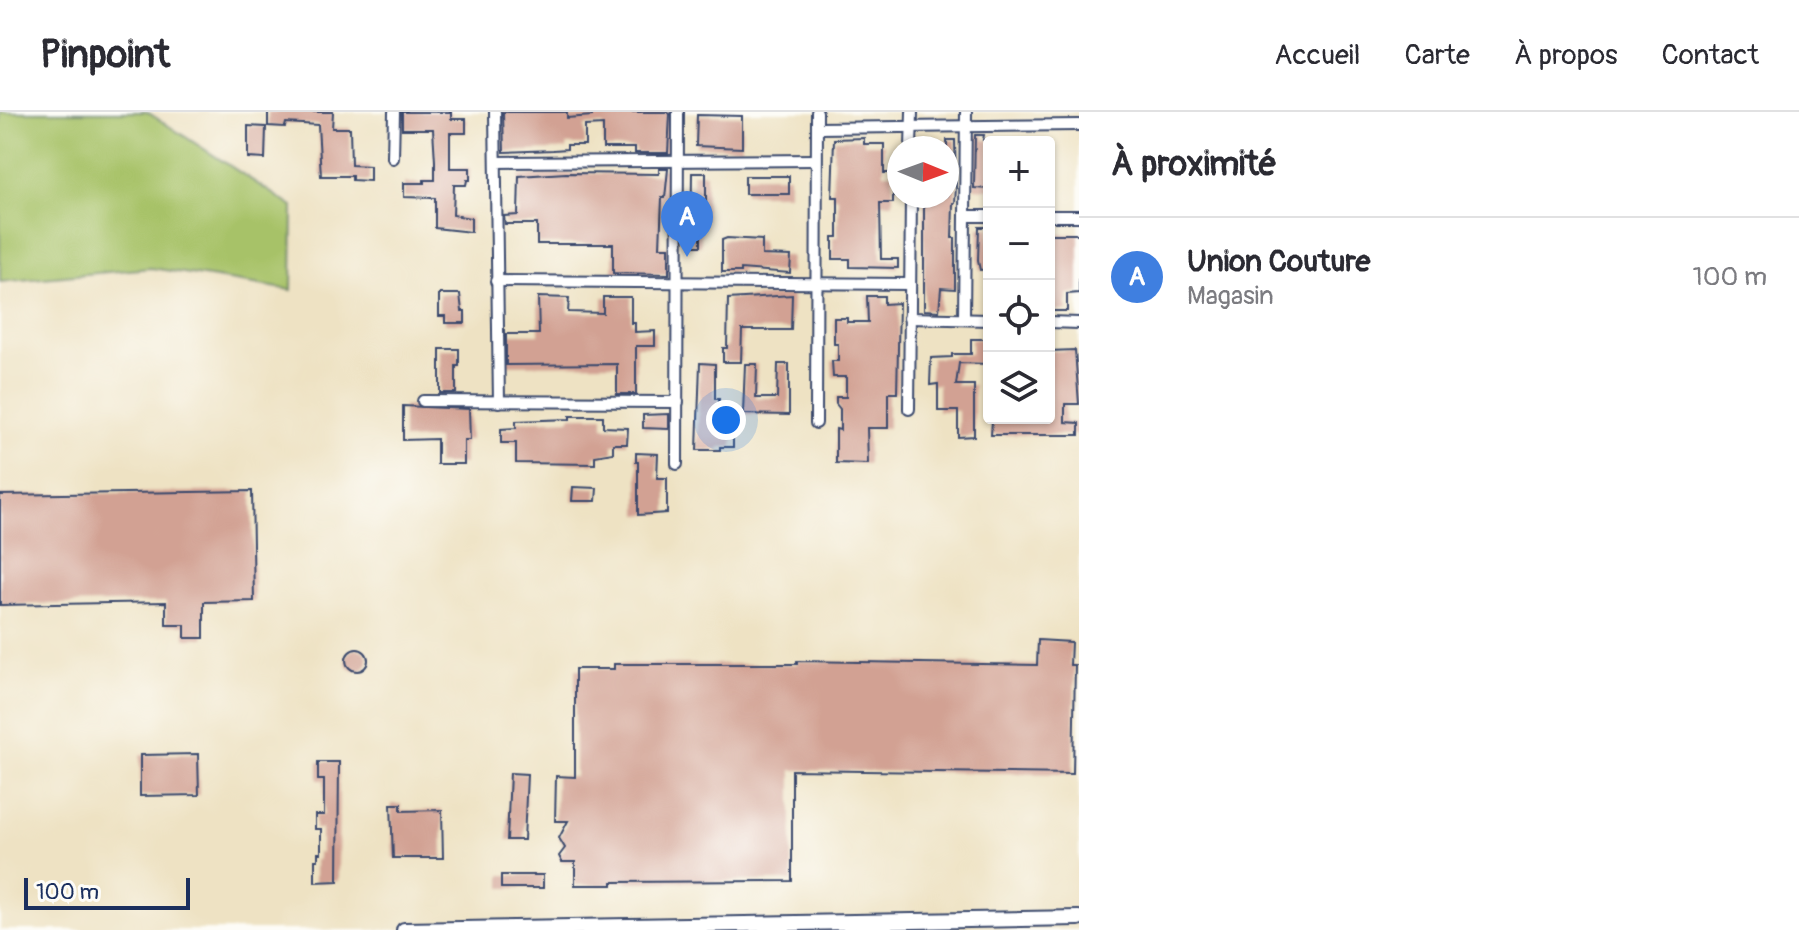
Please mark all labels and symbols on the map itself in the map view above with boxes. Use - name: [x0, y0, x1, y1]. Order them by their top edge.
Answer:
- north arrow: [887, 136, 959, 208]
- pin: A: [661, 191, 713, 257]
- your location: [706, 400, 746, 440]
- scale bar: [24, 874, 190, 910]

